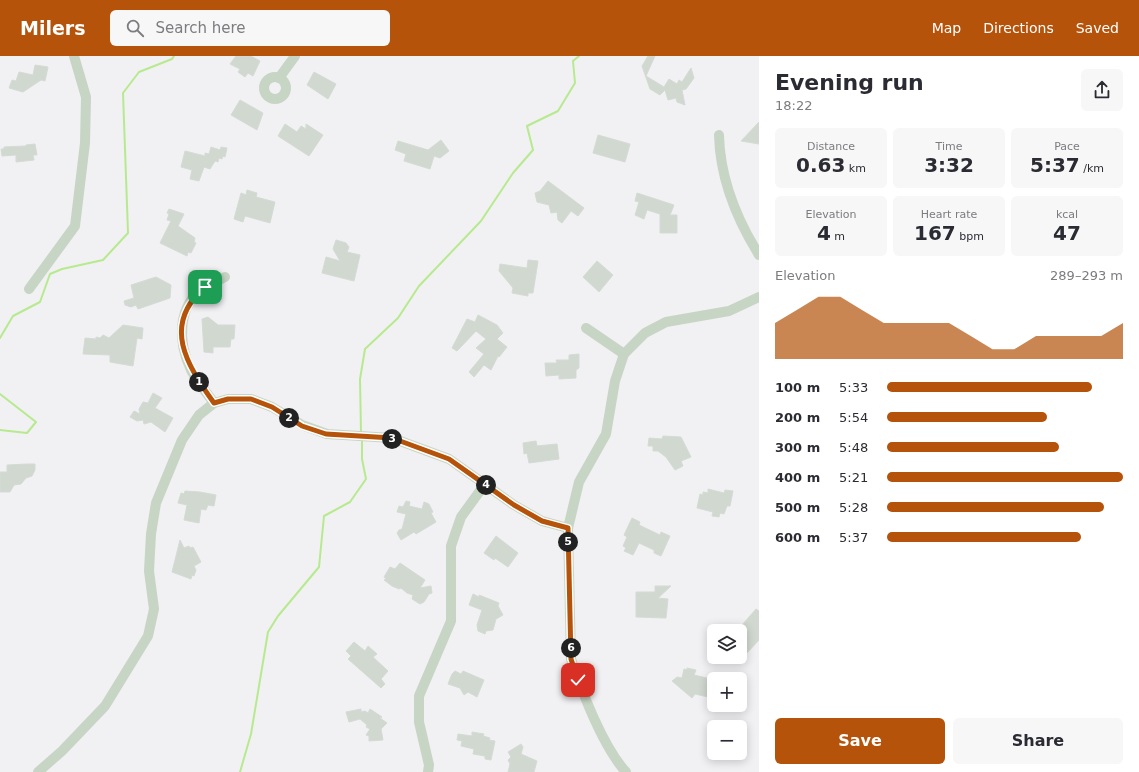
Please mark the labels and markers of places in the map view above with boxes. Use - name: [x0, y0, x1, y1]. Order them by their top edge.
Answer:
- pin: [188, 270, 222, 304]
- pin: 1: [189, 372, 209, 392]
- pin: 2: [279, 408, 299, 428]
- pin: 3: [382, 429, 402, 449]
- pin: 4: [476, 475, 496, 495]
- pin: 5: [558, 532, 578, 552]
- pin: 6: [561, 638, 581, 658]
- pin: [561, 663, 595, 697]

